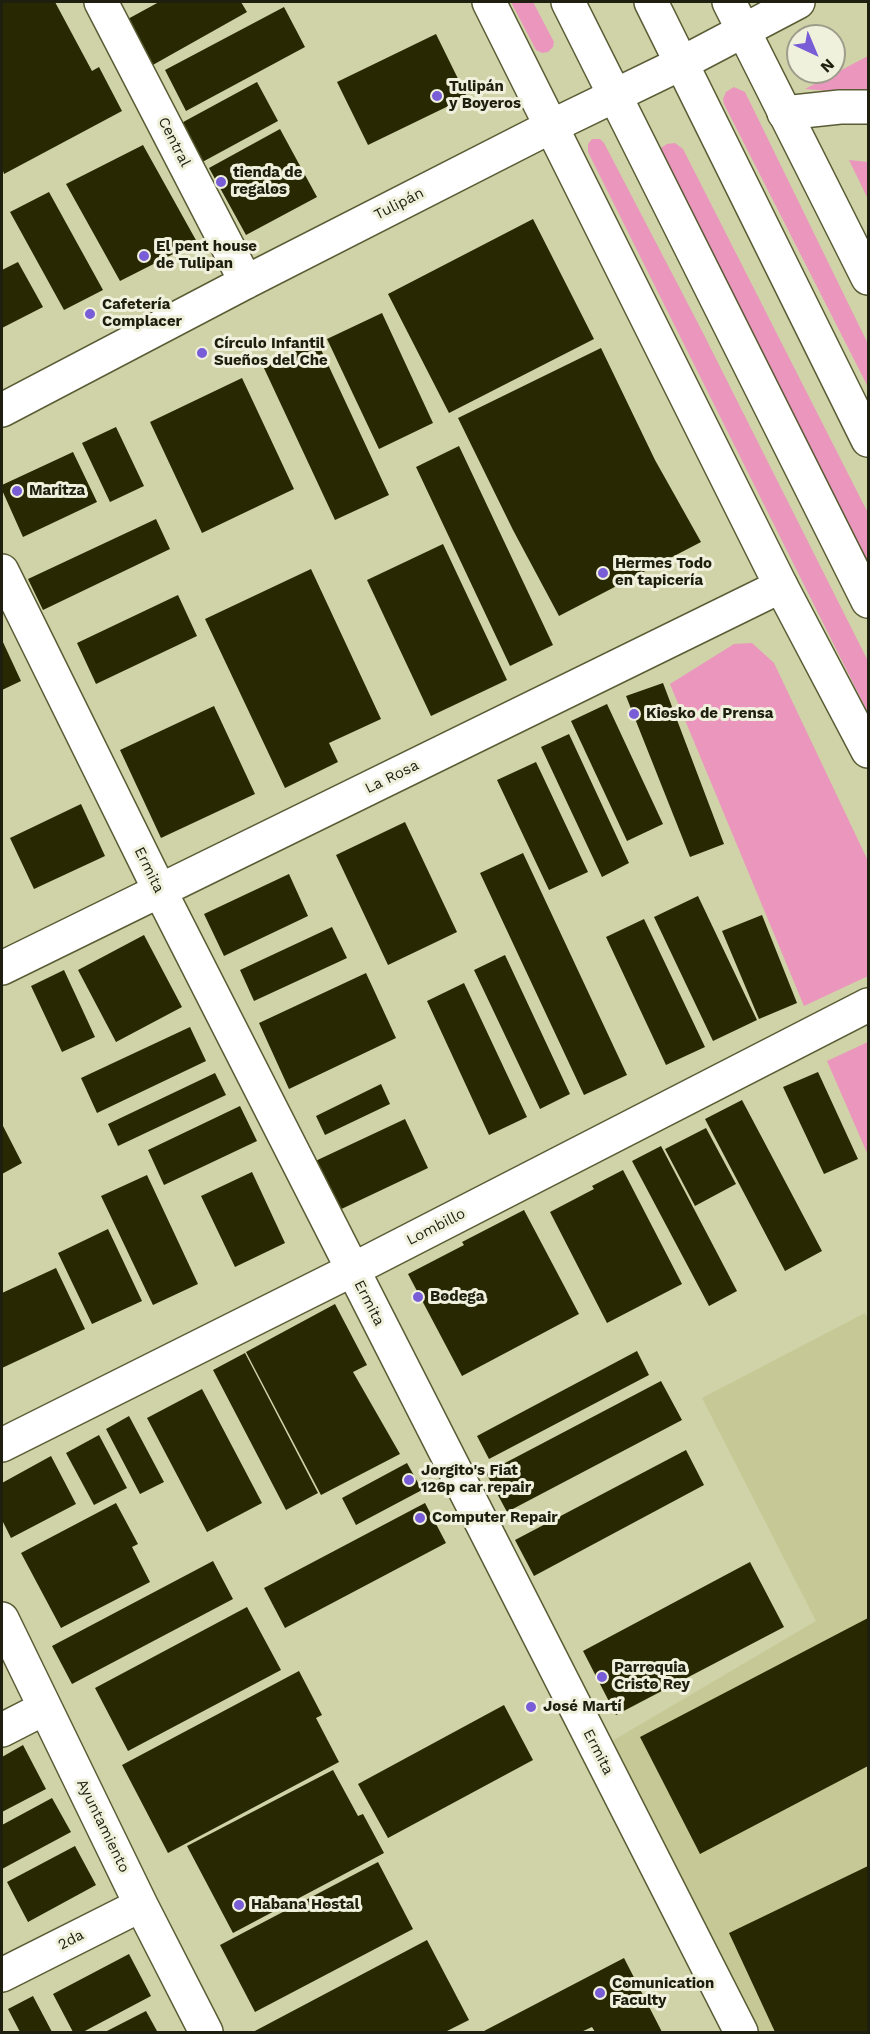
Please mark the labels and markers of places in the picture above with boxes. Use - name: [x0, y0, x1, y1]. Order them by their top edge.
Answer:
- place label: Tulipán y Boyeros: [449, 78, 521, 113]
- marker: Tulipán y Boyeros: [430, 89, 444, 103]
- place label: tienda de regalos: [233, 164, 302, 199]
- marker: tienda de regalos: [214, 175, 228, 189]
- place label: El pent house de Tulipan: [156, 238, 257, 273]
- marker: El pent house de Tulipan: [137, 249, 151, 263]
- place label: Cafetería Complacer: [102, 296, 182, 331]
- marker: Cafetería Complacer: [83, 307, 97, 321]
- place label: Círculo Infantil Sueños del Che: [214, 335, 328, 370]
- marker: Círculo Infantil Sueños del Che: [195, 346, 209, 360]
- place label: Maritza: [29, 482, 85, 500]
- marker: Maritza: [10, 484, 24, 498]
- place label: Hermes Todo en tapicería: [615, 555, 712, 590]
- marker: Hermes Todo en tapicería: [596, 566, 610, 580]
- place label: Kiosko de Prensa: [646, 705, 773, 723]
- marker: Kiosko de Prensa: [627, 707, 641, 721]
- place label: Bodega: [430, 1288, 484, 1306]
- marker: Bodega: [411, 1290, 425, 1304]
- place label: Jorgito's Fiat 126p car repair: [421, 1462, 531, 1497]
- marker: Jorgito's Fiat 126p car repair: [402, 1473, 416, 1487]
- place label: Computer Repair: [432, 1509, 558, 1527]
- marker: Computer Repair: [413, 1511, 427, 1525]
- place label: Parroquia Cristo Rey: [614, 1659, 690, 1694]
- marker: Parroquia Cristo Rey: [595, 1670, 609, 1684]
- place label: José Martí: [543, 1698, 622, 1716]
- marker: José Martí: [524, 1700, 538, 1714]
- place label: Habana Hostal: [251, 1896, 359, 1914]
- marker: Habana Hostal: [232, 1898, 246, 1912]
- place label: Comunication Faculty: [612, 1975, 714, 2010]
- marker: Comunication Faculty: [593, 1986, 607, 2000]

